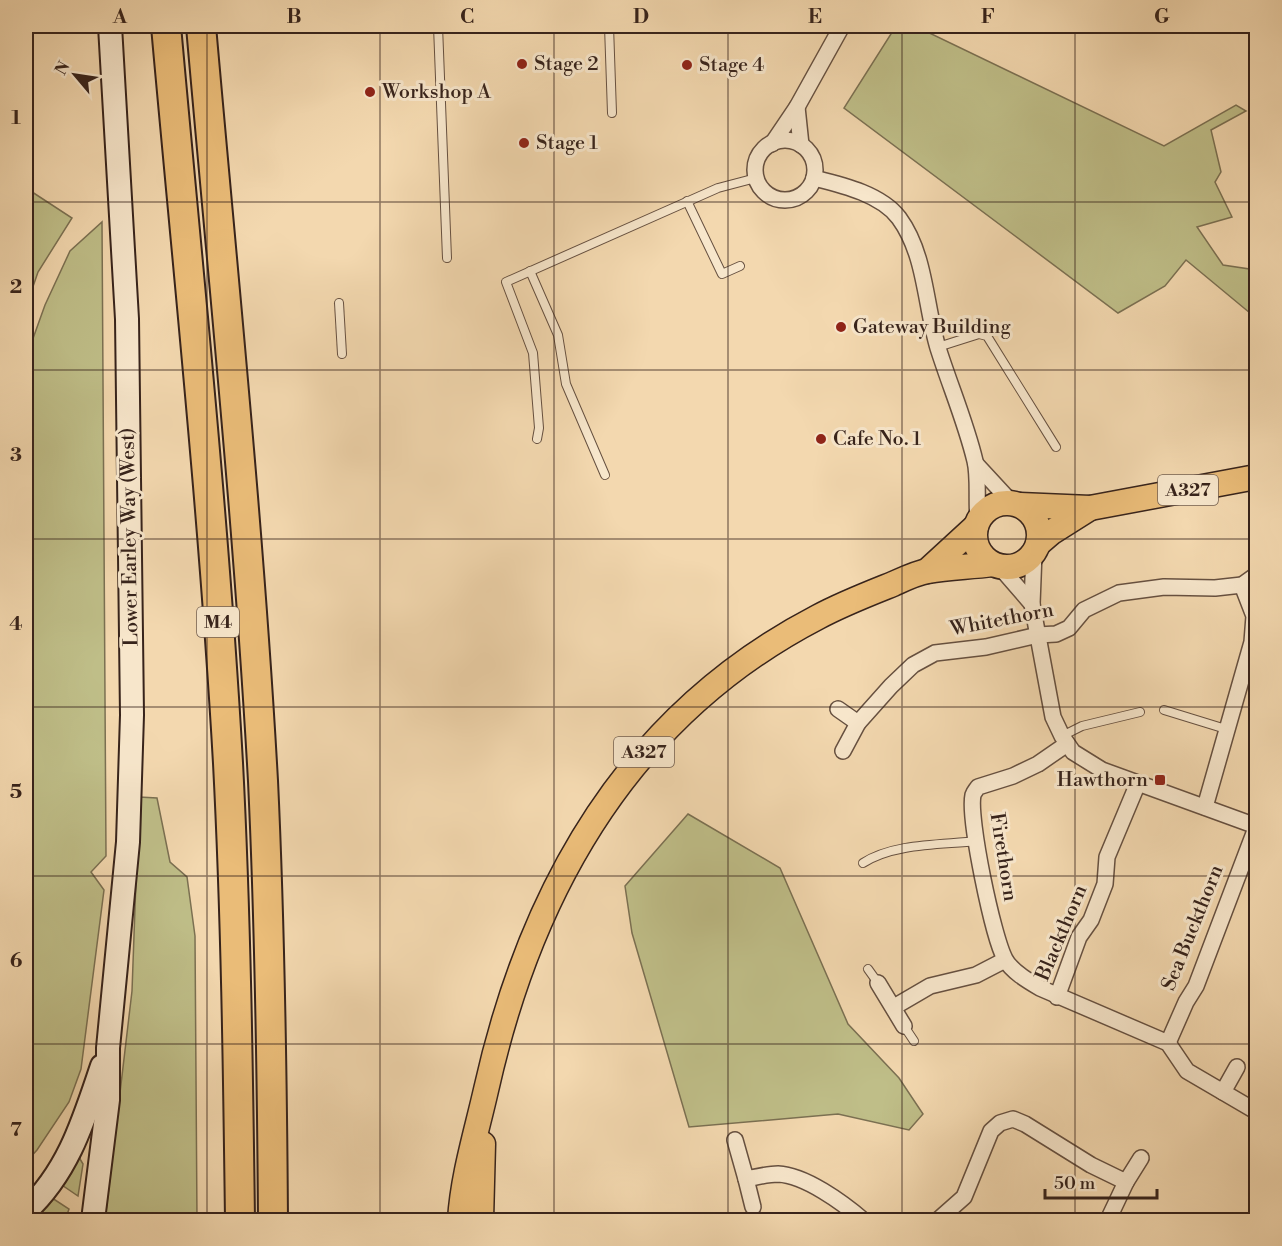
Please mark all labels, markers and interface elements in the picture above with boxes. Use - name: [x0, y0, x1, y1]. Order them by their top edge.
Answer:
- text: A: [112, 5, 128, 30]
- text: B: [286, 5, 302, 30]
- text: C: [460, 5, 474, 30]
- text: D: [633, 5, 649, 30]
- text: E: [808, 5, 822, 30]
- text: F: [981, 5, 995, 30]
- text: G: [1154, 5, 1170, 30]
- north arrow: [45, 45, 105, 105]
- place label: Stage 2: [534, 52, 599, 77]
- place label: Stage 4: [699, 53, 764, 78]
- marker: Stage 2: [515, 57, 529, 71]
- text: N: [51, 58, 75, 79]
- marker: Stage 4: [680, 58, 694, 72]
- place label: Workshop A: [381, 80, 492, 105]
- marker: Workshop A: [363, 85, 377, 99]
- text: 1: [11, 106, 21, 131]
- place label: Stage 1: [536, 131, 598, 156]
- marker: Stage 1: [517, 136, 531, 150]
- text: 2: [10, 275, 22, 300]
- place label: Gateway Building: [853, 315, 1011, 340]
- marker: Gateway Building: [834, 320, 848, 334]
- street label: Lower Earley Way (West): [116, 427, 144, 647]
- place label: Cafe No. 1: [833, 427, 922, 452]
- marker: Cafe No. 1: [814, 432, 828, 446]
- text: 3: [10, 443, 22, 468]
- road number: A327: [1158, 475, 1218, 505]
- street label: Whitethorn: [947, 598, 1056, 642]
- road number: M4: [197, 607, 239, 637]
- text: 4: [9, 612, 23, 637]
- road number: A327: [614, 737, 674, 767]
- place label: Hawthorn: [1057, 768, 1148, 793]
- marker: Hawthorn: [1153, 773, 1167, 787]
- text: 5: [10, 780, 22, 805]
- street label: Firethorn: [984, 811, 1022, 903]
- street label: Sea Buckthorn: [1156, 862, 1230, 994]
- street label: Blackthorn: [1030, 881, 1093, 986]
- text: 6: [10, 949, 23, 974]
- text: 7: [10, 1118, 22, 1143]
- scale bar: [1045, 1162, 1158, 1200]
- text: 50 m: [1054, 1172, 1096, 1195]

